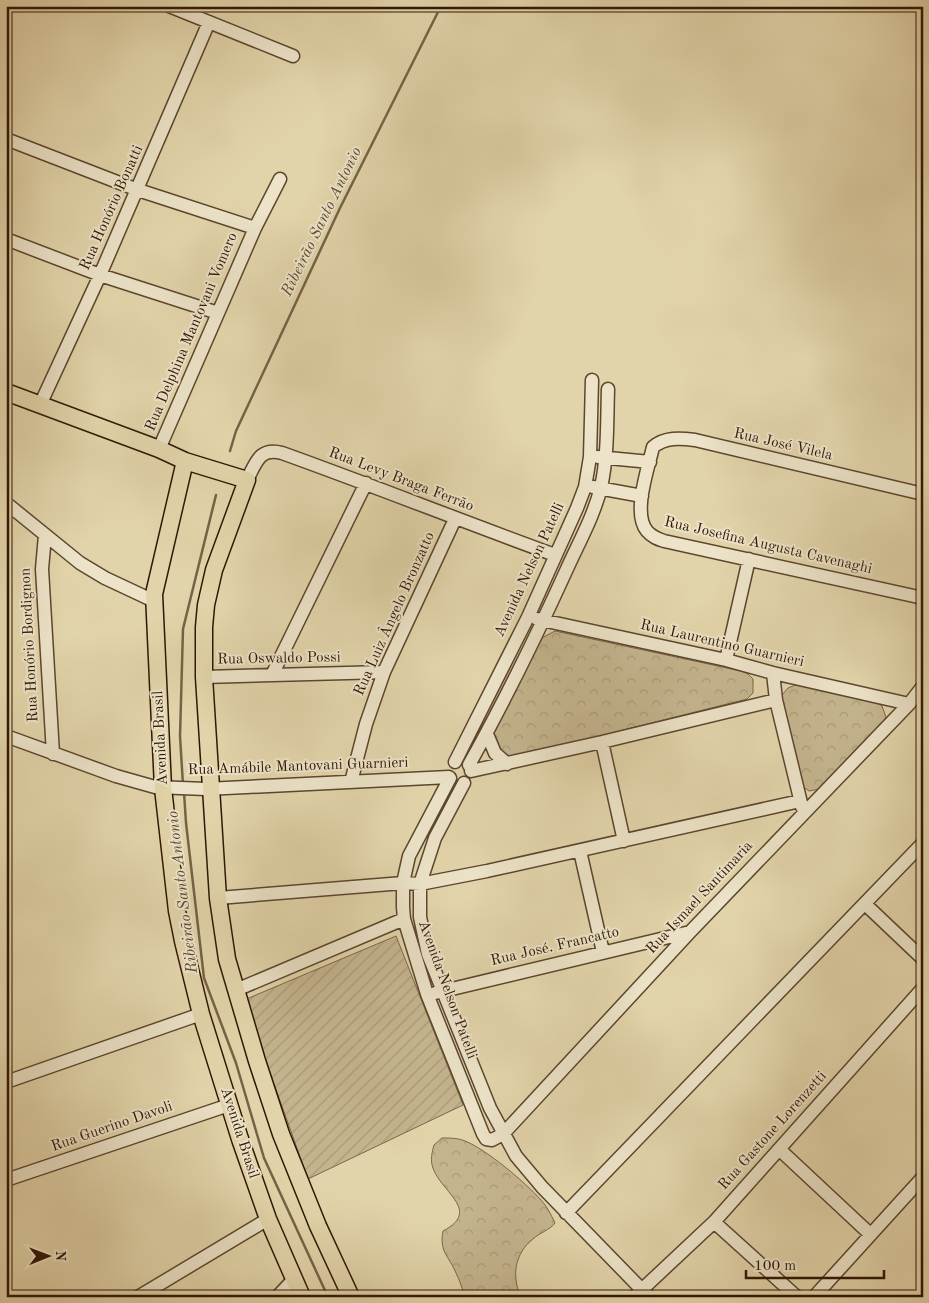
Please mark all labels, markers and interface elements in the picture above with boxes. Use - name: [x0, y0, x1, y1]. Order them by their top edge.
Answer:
- street label: Rua Honório Bonatti: [78, 143, 146, 273]
- water label: Ribeirão Santo Antonio: [279, 145, 365, 300]
- street label: Rua Delphina Mantovani Vomero: [143, 231, 241, 433]
- street label: Rua José Vilela: [732, 426, 834, 464]
- street label: Rua Levy Braga Ferrão: [326, 445, 476, 515]
- street label: Avenida Nelson Patelli: [492, 501, 568, 639]
- street label: Rua Josefina Augusta Cavenaghi: [663, 515, 873, 577]
- street label: Rua Luiz Ângelo Bronzatto: [349, 529, 438, 698]
- street label: Rua Honório Bordignon: [18, 567, 42, 723]
- street label: Rua Laurentino Guarnieri: [639, 618, 805, 670]
- street label: Rua Oswaldo Possi: [217, 650, 341, 668]
- street label: Avenida Brasil: [151, 690, 171, 786]
- street label: Rua Amábile Mantovani Guarnieri: [187, 756, 409, 778]
- water label: Ribeirão Santo Antonio: [165, 810, 201, 975]
- street label: Rua Ismael Santimaria: [644, 838, 756, 957]
- street label: Avenida Nelson Patelli: [415, 919, 479, 1061]
- street label: Rua José. Francatto: [489, 925, 621, 969]
- street label: Rua Gastone Lorenzetti: [716, 1069, 830, 1193]
- street label: Avenida Brasil: [217, 1086, 261, 1180]
- street label: Rua Guerino Davoli: [49, 1099, 175, 1155]
- north arrow: [22, 1230, 72, 1280]
- scale bar: [746, 1248, 884, 1280]
- text: N: [53, 1250, 67, 1262]
- text: 100 m: [754, 1259, 796, 1274]

